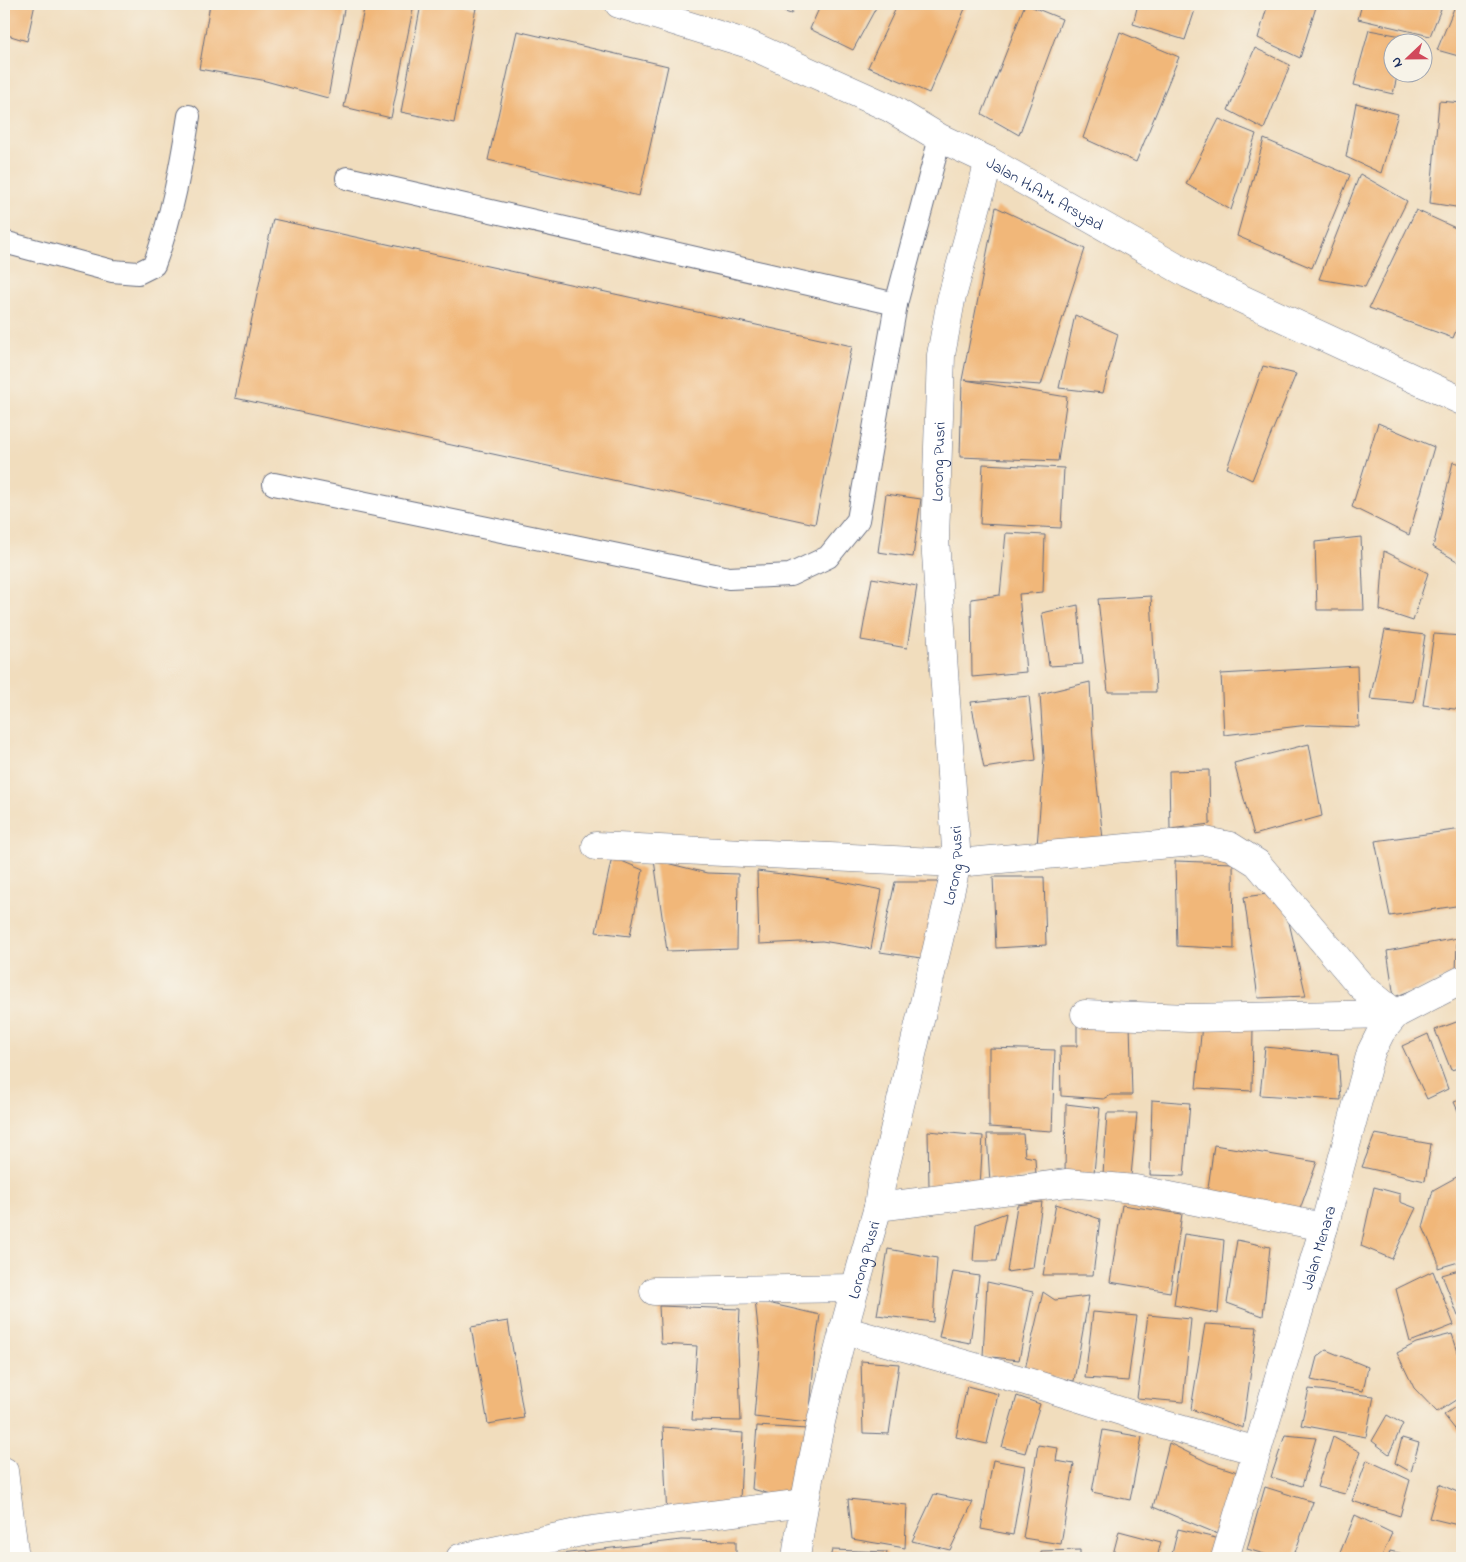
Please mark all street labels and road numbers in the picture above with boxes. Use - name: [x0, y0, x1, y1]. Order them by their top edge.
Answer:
- street label: Jalan H.A.M. Arsyad: [981, 152, 1108, 238]
- street label: Lorong Pusri: [926, 421, 953, 502]
- street label: Lorong Pusri: [937, 825, 971, 908]
- street label: Jalan Menara: [1296, 1203, 1343, 1293]
- street label: Lorong Pusri: [843, 1218, 887, 1302]

